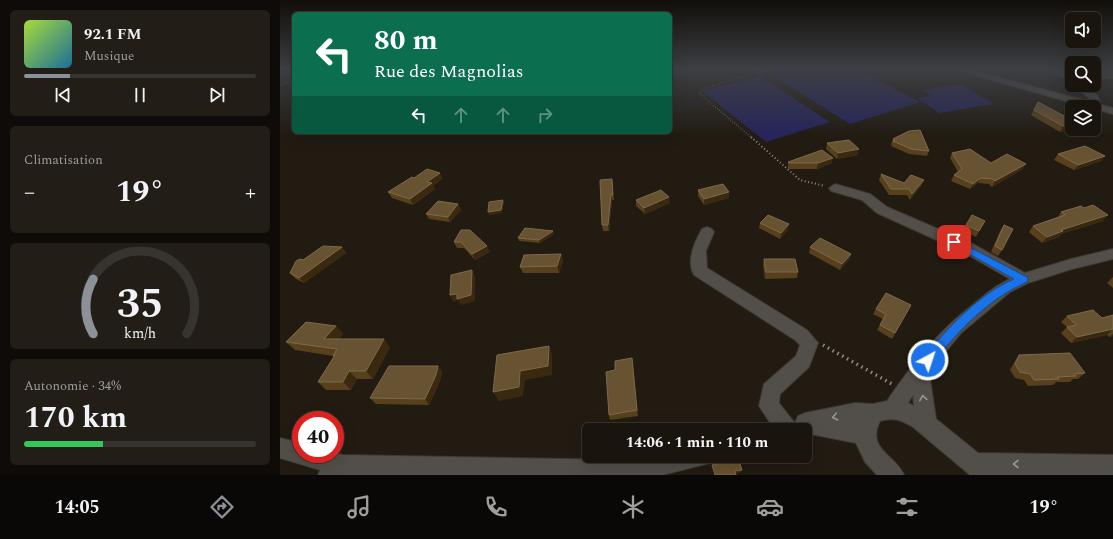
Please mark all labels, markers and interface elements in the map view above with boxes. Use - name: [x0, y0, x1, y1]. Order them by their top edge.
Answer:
- map controls: [1065, 12, 1101, 136]
- button: sound: [1065, 12, 1101, 48]
- text: 80 m: [374, 19, 438, 62]
- text: 92.1 FM: [84, 23, 141, 46]
- icon: left: [308, 28, 360, 80]
- text: Musique: [84, 46, 134, 66]
- button: search: [1065, 56, 1101, 92]
- text: Rue des Magnolias: [374, 58, 524, 85]
- icon: previous: [52, 84, 74, 106]
- icon: pause: [129, 84, 151, 106]
- icon: next: [206, 84, 228, 106]
- button: layers: [1065, 100, 1101, 136]
- icon: left: [408, 104, 430, 126]
- icon: ahead: [450, 104, 472, 126]
- icon: ahead: [492, 104, 514, 126]
- icon: right: [534, 104, 556, 126]
- text: Climatisation: [24, 150, 103, 170]
- text: 19°: [116, 169, 164, 215]
- text: −: [24, 176, 35, 209]
- text: +: [245, 176, 256, 209]
- pin: [937, 225, 971, 259]
- icon: arrive: [943, 231, 965, 253]
- text: 35: [117, 272, 163, 335]
- text: km/h: [124, 322, 156, 344]
- position arrow: [907, 339, 949, 381]
- text: Autonomie · 34%: [24, 376, 121, 396]
- text: 170 km: [24, 395, 127, 441]
- one-way arrow: [919, 395, 928, 401]
- speed limit sign: 40: [292, 411, 344, 463]
- one-way arrow: [832, 412, 838, 420]
- text: 14:06 · 1 min · 110 m: [626, 431, 768, 454]
- one-way arrow: [1013, 460, 1019, 468]
- icon: directions: [208, 493, 236, 521]
- icon: music: [345, 493, 373, 521]
- icon: phone: [482, 493, 510, 521]
- icon: climate: [619, 493, 647, 521]
- icon: car: [756, 493, 784, 521]
- icon: filters: [893, 493, 921, 521]
- text: 14:05: [54, 494, 100, 521]
- text: 19°: [1029, 494, 1059, 521]

